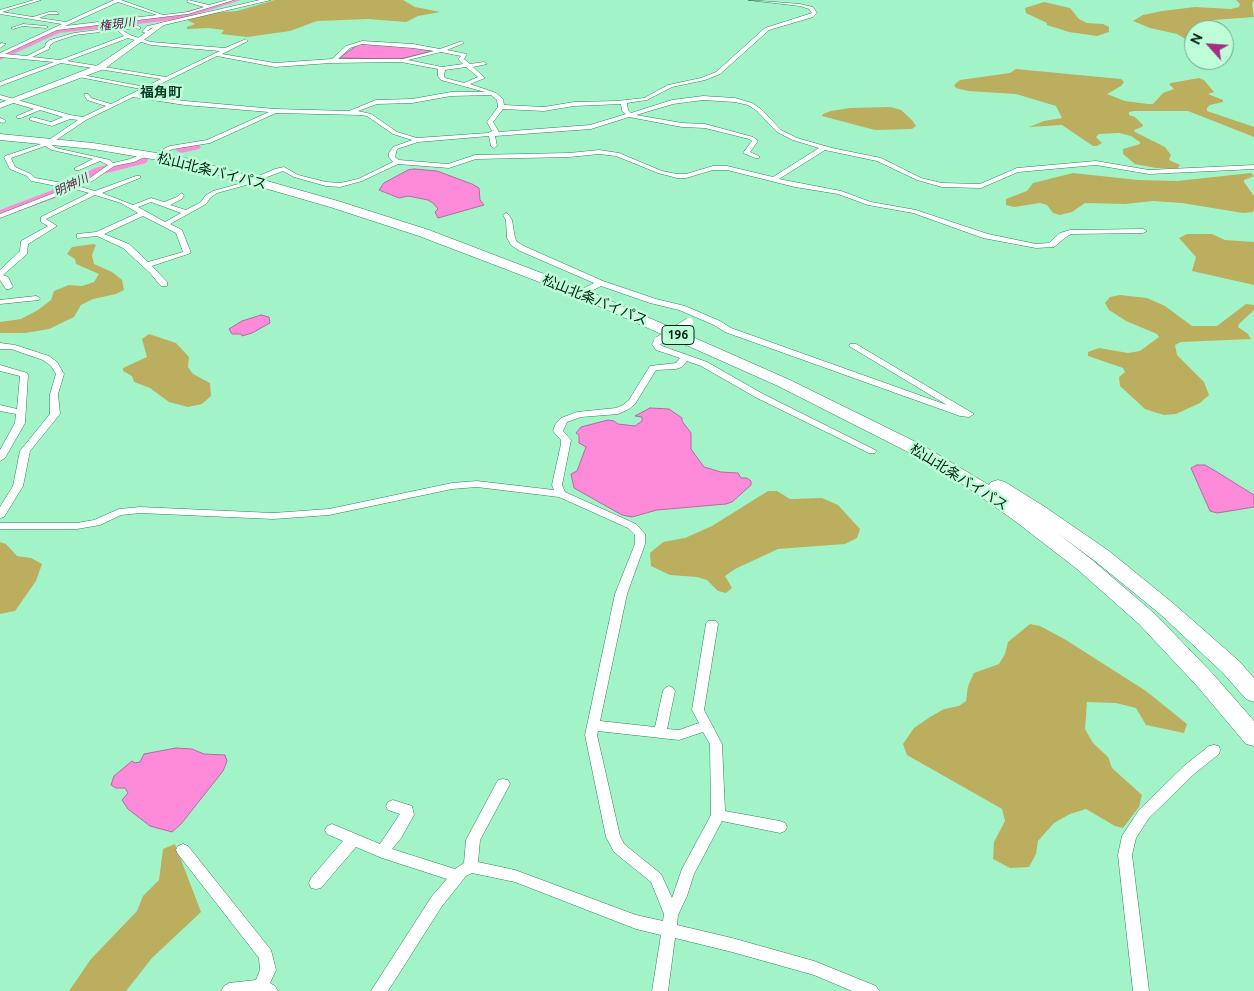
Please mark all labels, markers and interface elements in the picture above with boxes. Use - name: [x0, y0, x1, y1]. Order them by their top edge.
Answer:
- water label: 権現川: [98, 15, 136, 33]
- north arrow: [1184, 20, 1234, 70]
- text: N: [1187, 31, 1206, 47]
- district label: 福角町: [140, 84, 182, 100]
- street label: 松山北条バイパス: [156, 149, 268, 193]
- water label: 明神川: [52, 171, 90, 199]
- street label: 松山北条バイパス: [540, 271, 650, 329]
- road number: 196: [662, 326, 694, 344]
- street label: 松山北条バイパス: [907, 440, 1011, 514]

